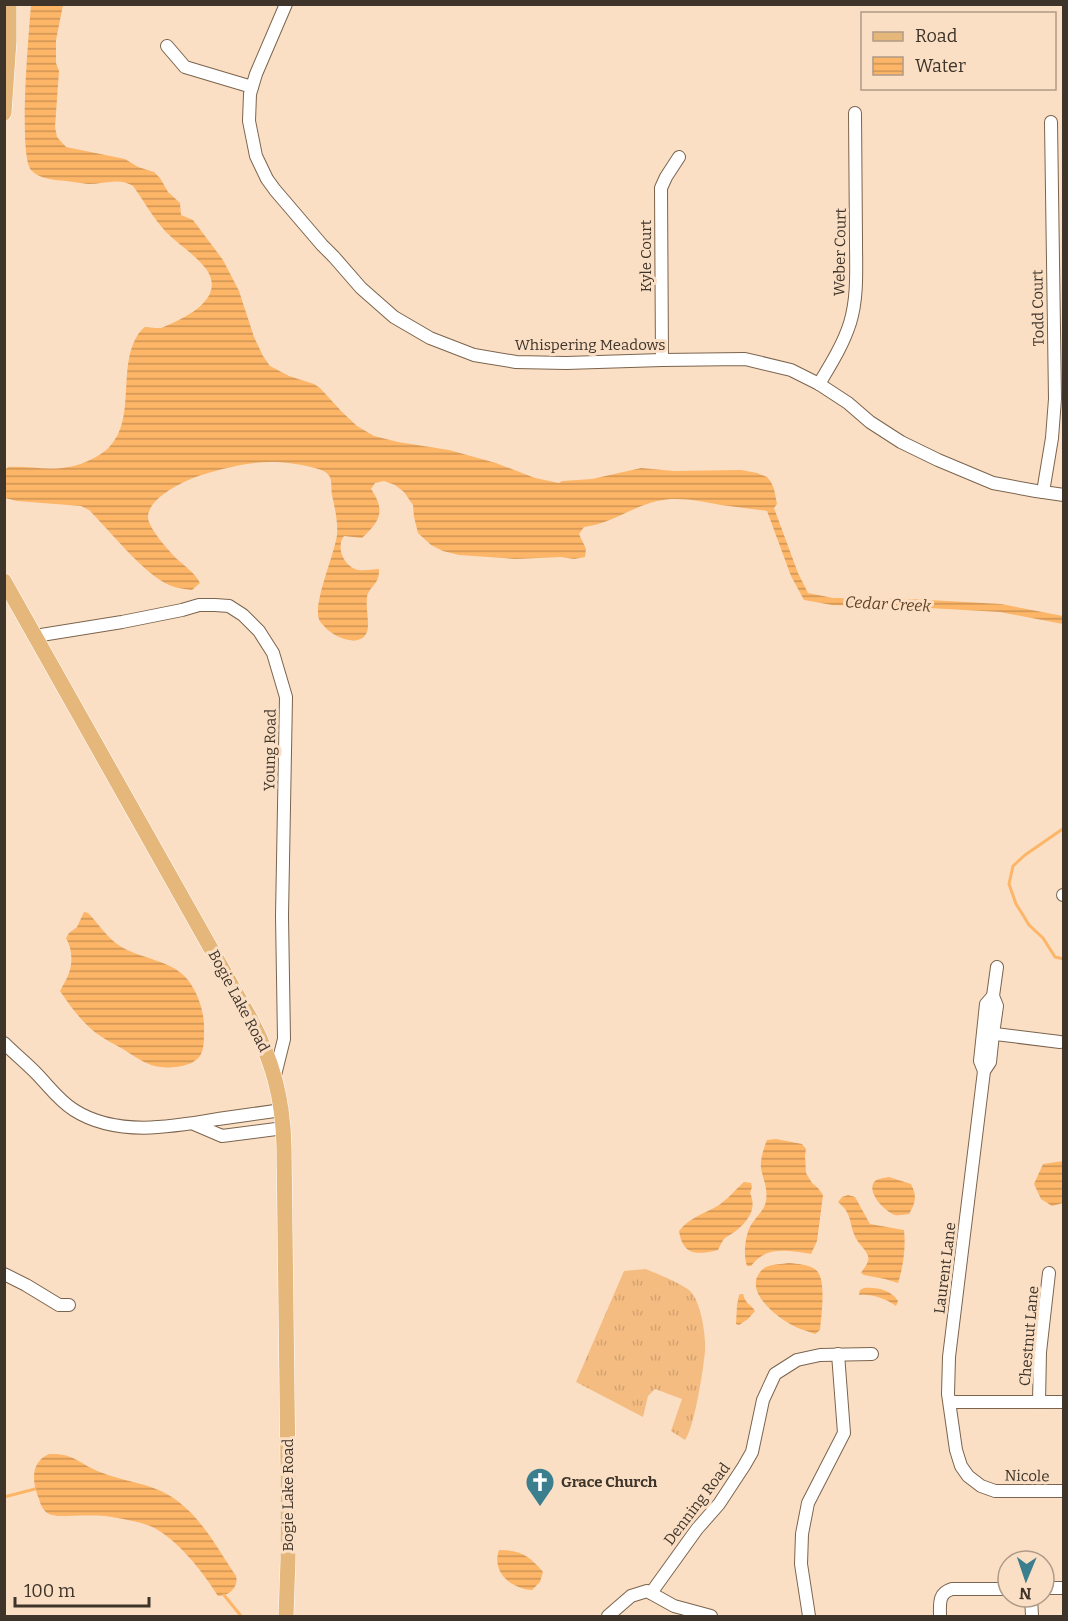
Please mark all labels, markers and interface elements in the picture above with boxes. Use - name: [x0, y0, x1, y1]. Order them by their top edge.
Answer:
- legend: [861, 12, 1056, 90]
- text: Road: [915, 25, 958, 47]
- text: Water: [915, 55, 966, 77]
- street label: Weber Court: [830, 207, 850, 296]
- street label: Kyle Court: [637, 219, 655, 292]
- street label: Todd Court: [1028, 269, 1048, 347]
- street label: Whispering Meadows: [515, 336, 665, 354]
- water label: Cedar Creek: [844, 592, 932, 616]
- street label: Young Road: [260, 708, 280, 791]
- street label: Bogie Lake Road: [205, 947, 273, 1055]
- street label: Laurent Lane: [930, 1221, 960, 1315]
- street label: Chestnut Lane: [1016, 1285, 1042, 1387]
- street label: Bogie Lake Road: [279, 1439, 297, 1551]
- street label: Denning Road: [660, 1459, 734, 1549]
- church icon: Grace Church: [524, 1466, 556, 1508]
- street label: Nicole: [1004, 1467, 1050, 1485]
- place label: Grace Church: [561, 1473, 658, 1491]
- north arrow: [996, 1549, 1056, 1609]
- scale bar: [15, 1570, 148, 1608]
- text: 100 m: [24, 1580, 75, 1602]
- text: N: [1019, 1584, 1032, 1603]

